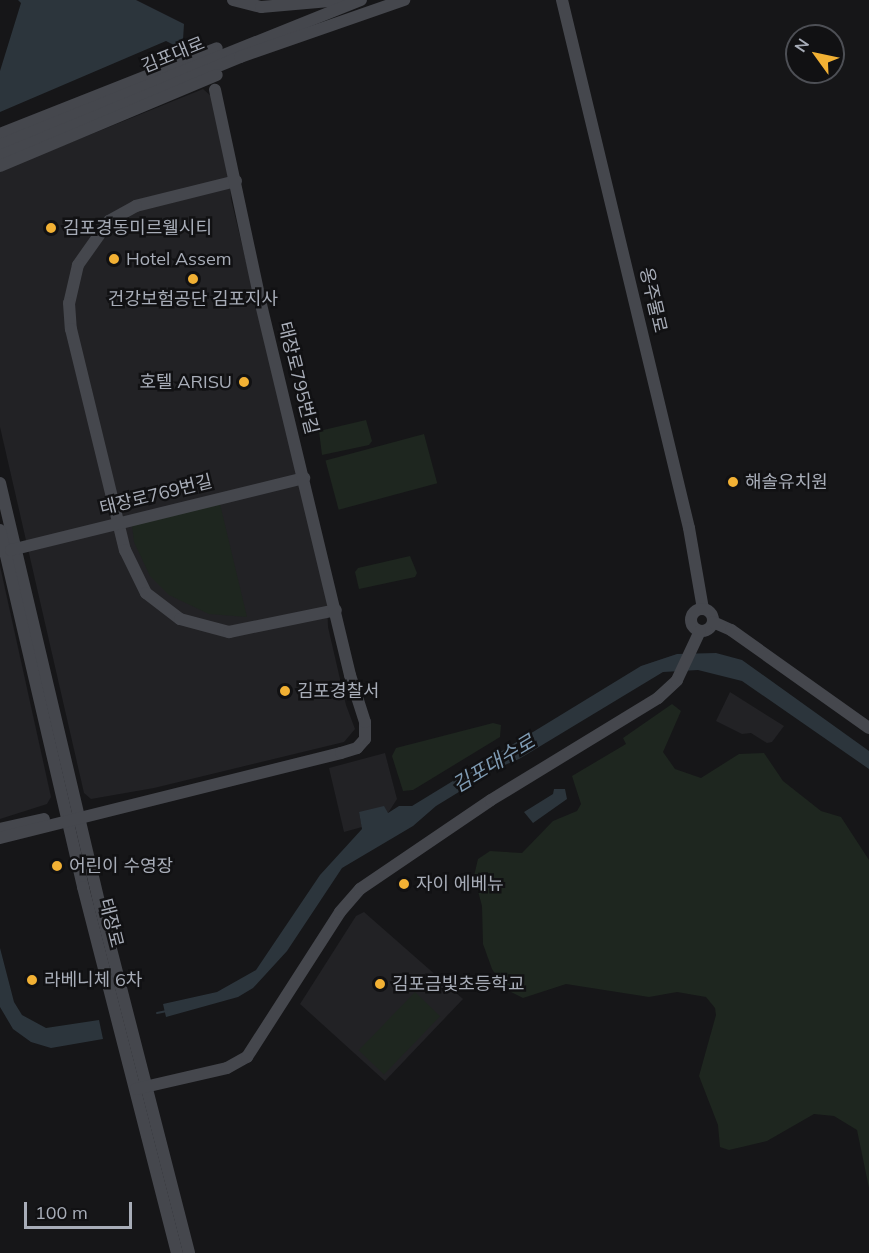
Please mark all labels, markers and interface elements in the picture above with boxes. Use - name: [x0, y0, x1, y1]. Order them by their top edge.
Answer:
- north arrow: [785, 24, 845, 84]
- street label: 김포대로: [138, 33, 208, 77]
- text: N: [790, 35, 813, 56]
- place label: 김포경동미르웰시티: [63, 217, 212, 239]
- marker: 김포경동미르웰시티: [44, 221, 58, 235]
- place label: Hotel Assem: [126, 248, 232, 270]
- marker: Hotel Assem: [107, 252, 121, 266]
- street label: 옹주물로: [635, 265, 671, 335]
- marker: 건강보험공단 김포지사: [186, 272, 200, 286]
- place label: 건강보험공단 김포지사: [108, 288, 278, 310]
- street label: 태장로795번길: [274, 319, 322, 437]
- place label: 호텔 ARISU: [139, 371, 232, 393]
- marker: 호텔 ARISU: [237, 375, 251, 389]
- street label: 태장로769번길: [97, 471, 215, 519]
- place label: 해솔유치원: [745, 471, 828, 493]
- marker: 해솔유치원: [726, 475, 740, 489]
- place label: 김포경찰서: [297, 680, 380, 702]
- marker: 김포경찰서: [278, 684, 292, 698]
- water label: 김포대수로: [447, 729, 539, 797]
- place label: 어린이 수영장: [69, 855, 173, 877]
- marker: 어린이 수영장: [50, 859, 64, 873]
- place label: 자이 에베뉴: [416, 873, 503, 895]
- marker: 자이 에베뉴: [397, 877, 411, 891]
- street label: 태장로: [95, 896, 127, 950]
- place label: 라베니체 6차: [44, 969, 142, 991]
- marker: 라베니체 6차: [25, 973, 39, 987]
- place label: 김포금빛초등학교: [392, 973, 524, 995]
- marker: 김포금빛초등학교: [373, 977, 387, 991]
- scale bar: [27, 1190, 135, 1228]
- text: 100 m: [35, 1201, 88, 1224]

